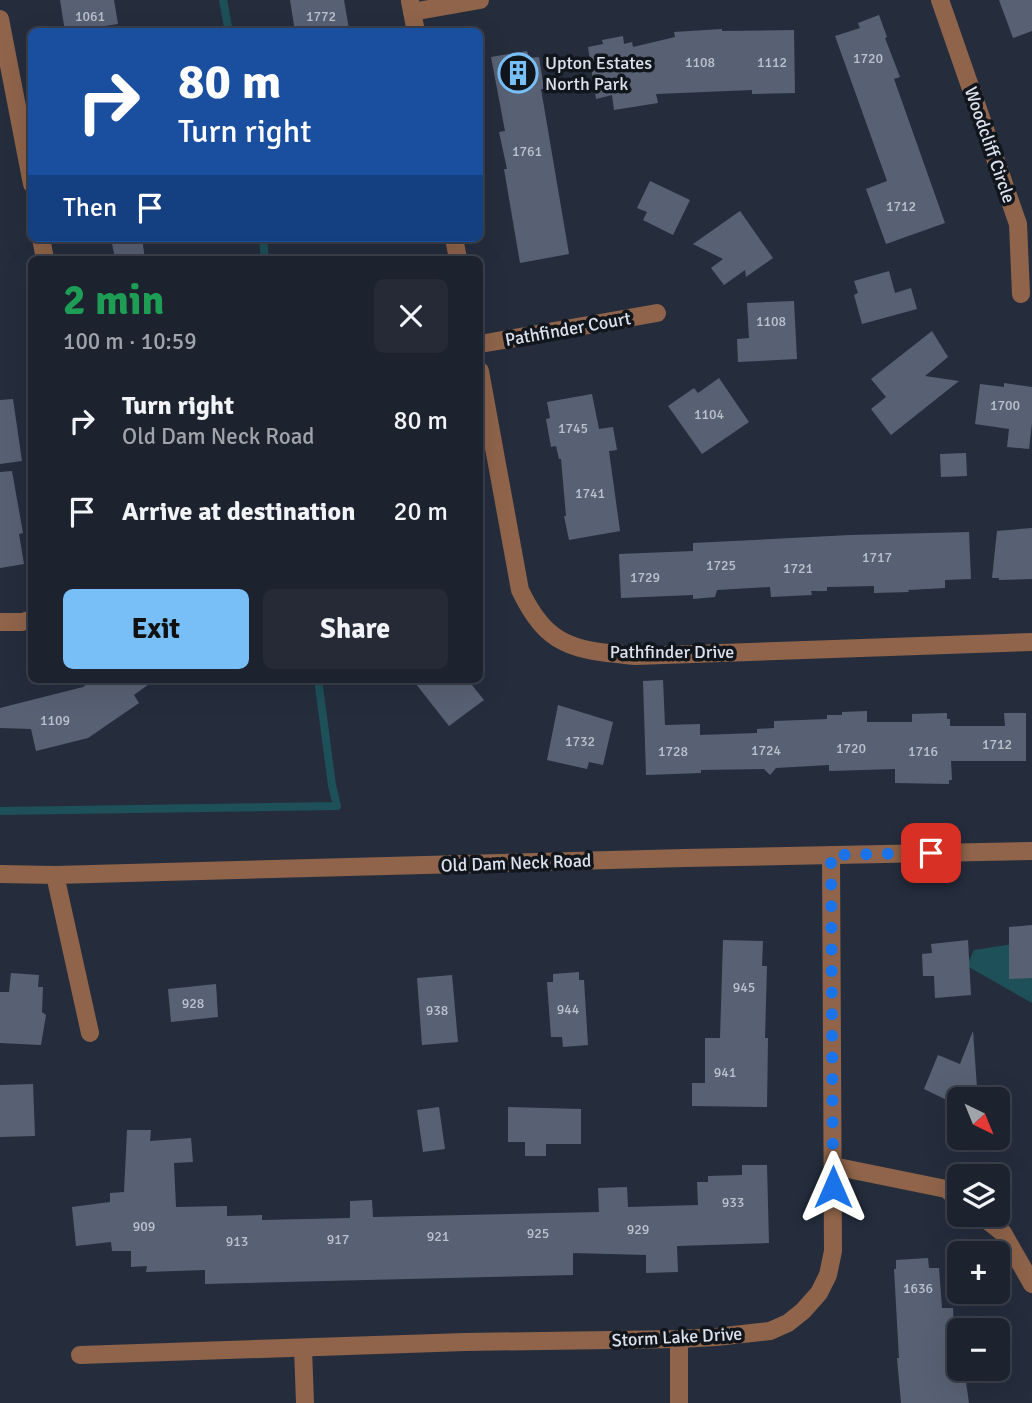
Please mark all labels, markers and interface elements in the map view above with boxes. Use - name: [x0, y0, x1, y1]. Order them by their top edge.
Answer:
- house number: 1061: [75, 8, 105, 25]
- house number: 1772: [306, 8, 336, 25]
- house number: 1720: [853, 50, 883, 67]
- text: 80 m: [178, 52, 281, 112]
- building icon: Upton Estates North Park: [497, 52, 539, 94]
- place label: Upton Estates North Park: [545, 52, 652, 95]
- house number: 1108: [685, 54, 715, 71]
- house number: 1112: [757, 54, 787, 71]
- icon: right: [63, 56, 154, 147]
- street label: Woodcliff Circle: [960, 84, 1020, 206]
- text: Turn right: [178, 112, 311, 151]
- house number: 1761: [512, 143, 542, 160]
- icon: arrive: [131, 189, 169, 227]
- text: Then: [63, 192, 117, 224]
- house number: 1712: [886, 198, 916, 215]
- text: 2 min: [63, 275, 164, 326]
- button: close: [374, 279, 448, 353]
- street label: Pathfinder Court: [503, 307, 633, 351]
- house number: 1108: [756, 313, 786, 330]
- text: 100 m · 10:59: [63, 327, 197, 356]
- text: Turn right: [122, 390, 234, 422]
- house number: 1700: [990, 397, 1020, 414]
- icon: right: [63, 402, 101, 440]
- text: 80 m: [393, 405, 448, 437]
- house number: 1104: [694, 406, 725, 423]
- house number: 1745: [558, 420, 588, 437]
- text: Old Dam Neck Road: [122, 422, 315, 451]
- house number: 1741: [575, 485, 605, 502]
- icon: arrive: [63, 493, 101, 531]
- text: Arrive at destination: [122, 496, 355, 528]
- text: 20 m: [393, 496, 448, 528]
- house number: 1717: [862, 549, 892, 566]
- house number: 1725: [706, 557, 736, 574]
- house number: 1721: [783, 560, 813, 577]
- house number: 1729: [630, 569, 660, 586]
- button: Exit: [63, 589, 249, 669]
- button: Share: [263, 589, 448, 669]
- street label: Pathfinder Drive: [610, 641, 734, 663]
- house number: 1109: [40, 712, 70, 729]
- house number: 1732: [565, 733, 595, 750]
- house number: 1712: [982, 736, 1012, 753]
- house number: 1720: [836, 740, 866, 757]
- house number: 1724: [751, 742, 782, 759]
- house number: 1728: [658, 743, 688, 760]
- house number: 1716: [908, 743, 938, 760]
- pin: [901, 823, 961, 883]
- icon: arrive: [912, 834, 950, 872]
- street label: Old Dam Neck Road: [440, 849, 592, 877]
- house number: 945: [733, 979, 755, 996]
- house number: 928: [182, 995, 204, 1012]
- house number: 944: [557, 1001, 580, 1018]
- house number: 938: [426, 1002, 448, 1019]
- house number: 941: [714, 1064, 736, 1081]
- north arrow: [947, 1087, 1010, 1150]
- map controls: [947, 1087, 1010, 1381]
- position arrow: [796, 1150, 870, 1224]
- button: layers: [947, 1164, 1010, 1227]
- house number: 933: [722, 1194, 744, 1211]
- house number: 909: [133, 1218, 155, 1235]
- house number: 929: [627, 1221, 649, 1238]
- house number: 925: [527, 1225, 549, 1242]
- house number: 921: [427, 1228, 449, 1245]
- house number: 917: [327, 1231, 349, 1248]
- house number: 913: [226, 1233, 248, 1250]
- button: +: [947, 1241, 1010, 1304]
- house number: 1636: [903, 1280, 933, 1297]
- button: −: [947, 1318, 1010, 1381]
- street label: Storm Lake Drive: [611, 1323, 743, 1351]

